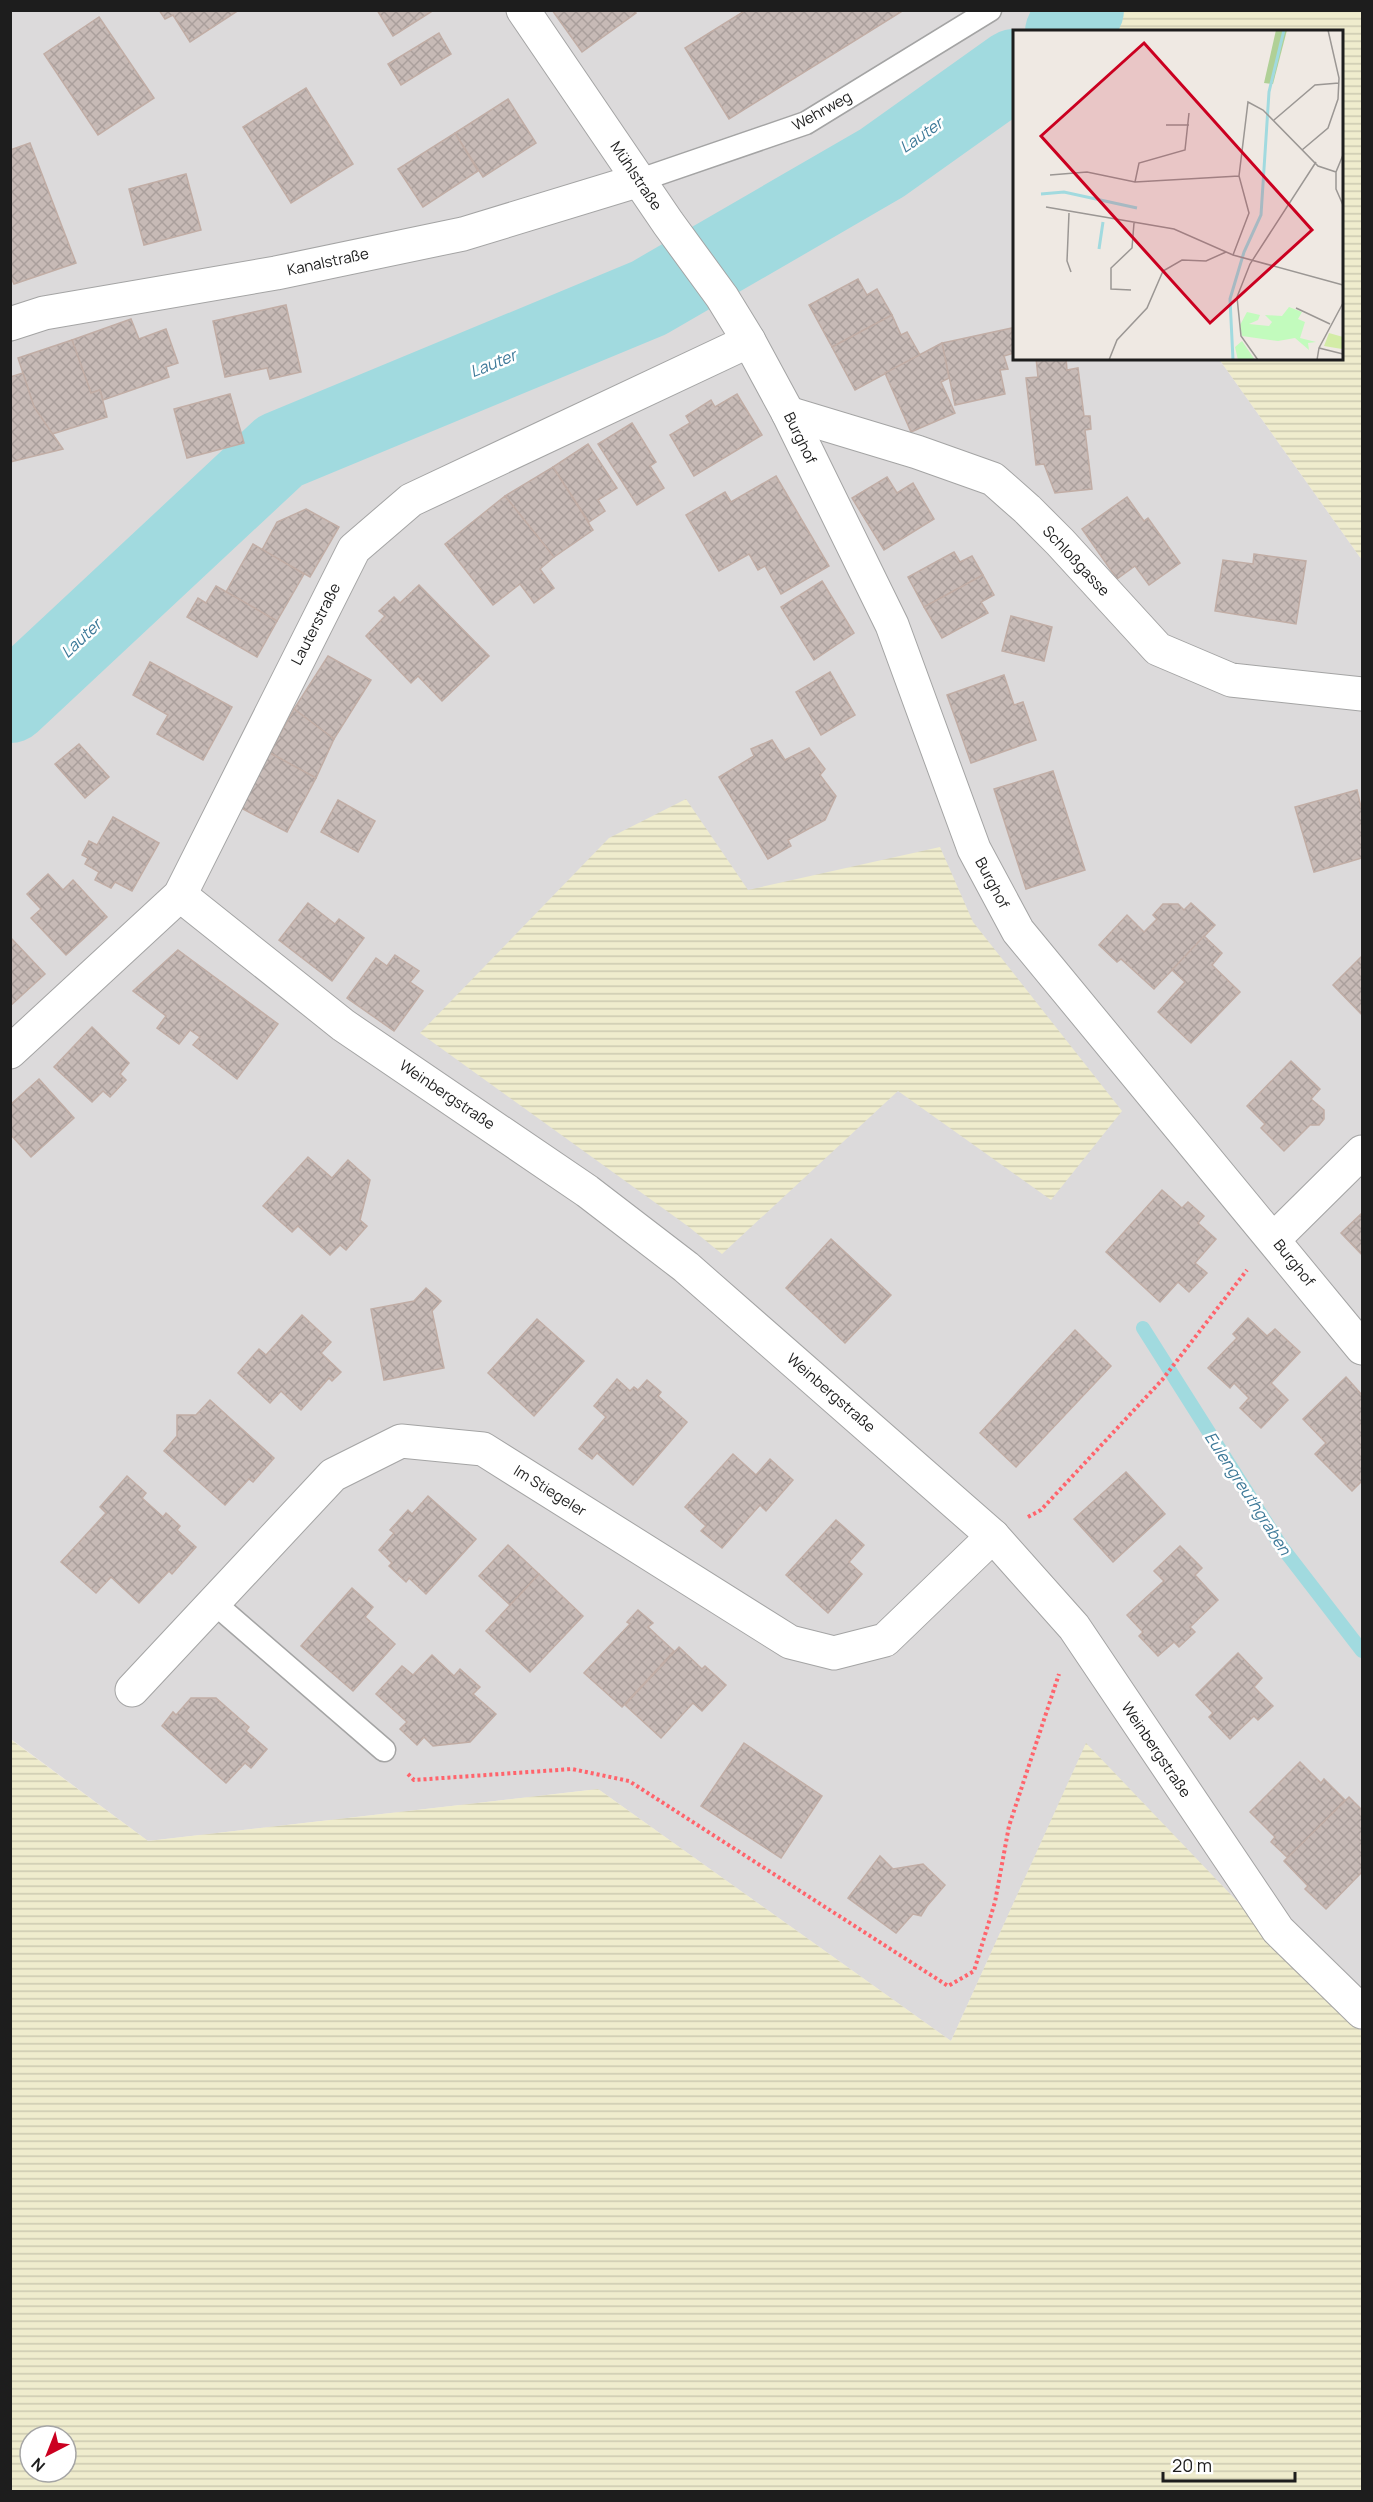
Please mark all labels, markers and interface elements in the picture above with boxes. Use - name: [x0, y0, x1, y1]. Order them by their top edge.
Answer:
- inset map: [1013, 30, 1343, 360]
- street label: Wehrweg: [788, 86, 855, 136]
- water label: Lauter: [895, 111, 949, 158]
- street label: Mühlstraße: [606, 137, 667, 215]
- street label: Kanalstraße: [285, 243, 371, 280]
- water label: Lauter: [467, 343, 521, 382]
- street label: Burghof: [779, 408, 822, 468]
- street label: Schloßgasse: [1038, 521, 1115, 601]
- street label: Lauterstraße: [286, 579, 345, 668]
- water label: Lauter: [56, 612, 108, 662]
- street label: Burghof: [970, 853, 1015, 913]
- street label: Weinbergstraße: [395, 1055, 499, 1134]
- street label: Burghof: [1269, 1235, 1320, 1291]
- street label: Weinbergstraße: [783, 1348, 880, 1437]
- water label: Eulengreuthgraben: [1200, 1427, 1296, 1559]
- street label: Im Stiegeler: [510, 1460, 591, 1522]
- street label: Weinbergstraße: [1117, 1698, 1196, 1802]
- north arrow: [18, 2424, 78, 2484]
- scale bar: [1163, 2445, 1295, 2483]
- text: N: [26, 2453, 50, 2477]
- text: 20 m: [1172, 2453, 1212, 2477]

